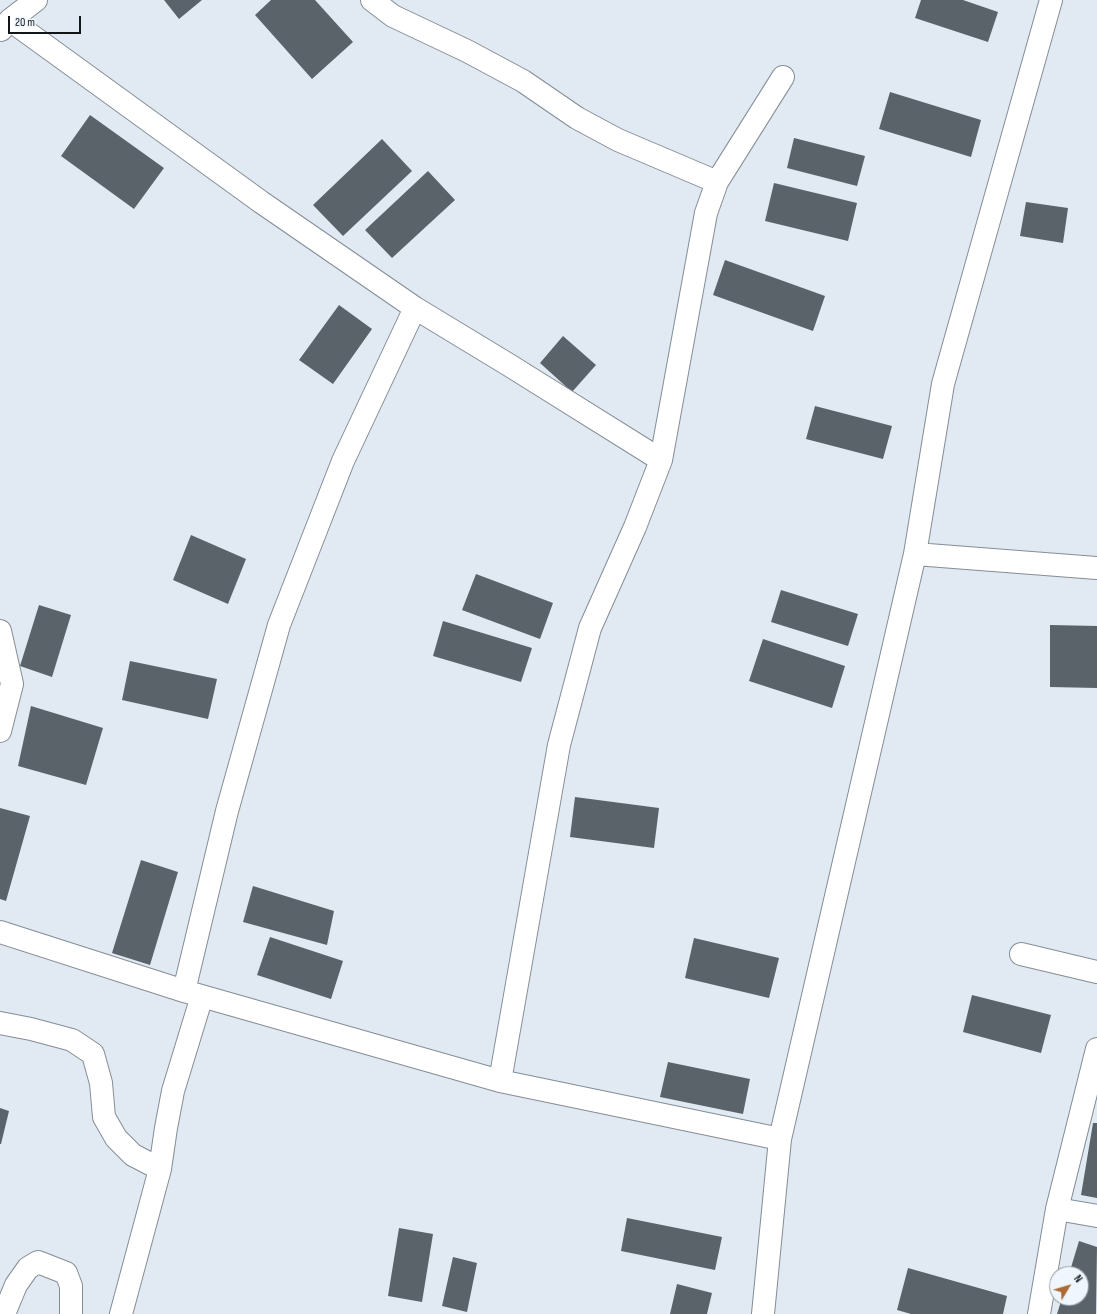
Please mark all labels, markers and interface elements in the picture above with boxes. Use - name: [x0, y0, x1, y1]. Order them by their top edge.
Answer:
- scale bar: [10, 8, 83, 34]
- text: 20 m: [15, 15, 35, 30]
- north arrow: [1049, 1266, 1089, 1306]
- text: N: [1071, 1273, 1085, 1285]

